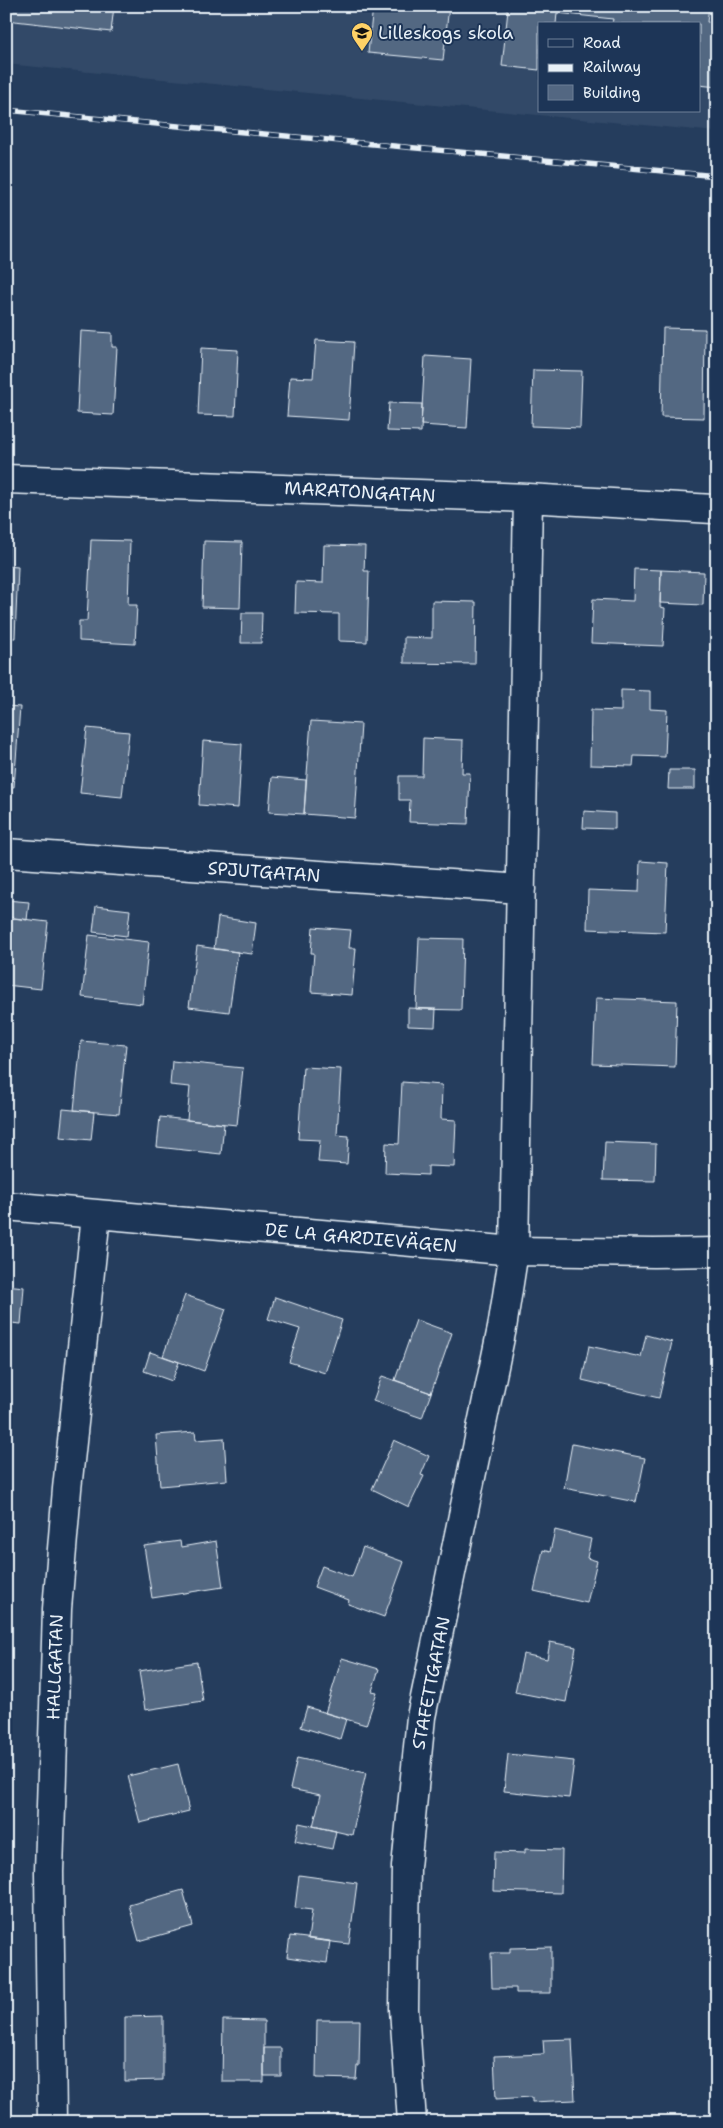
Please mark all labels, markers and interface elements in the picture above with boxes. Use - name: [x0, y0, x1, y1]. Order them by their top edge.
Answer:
- school or university icon: Lilleskogs skola: [350, 21, 374, 52]
- place label: Lilleskogs skola: [378, 21, 513, 45]
- legend: [538, 22, 700, 112]
- text: Road: [583, 33, 621, 53]
- text: Railway: [583, 57, 641, 77]
- text: Building: [583, 83, 640, 103]
- street label: MARATONGATAN: [284, 476, 436, 508]
- street label: SPJUTGATAN: [207, 856, 321, 888]
- street label: DE LA GARDIEVÄGEN: [264, 1218, 458, 1258]
- street label: HALLGATAN: [41, 1614, 69, 1720]
- street label: STAFETTGATAN: [406, 1614, 456, 1752]

